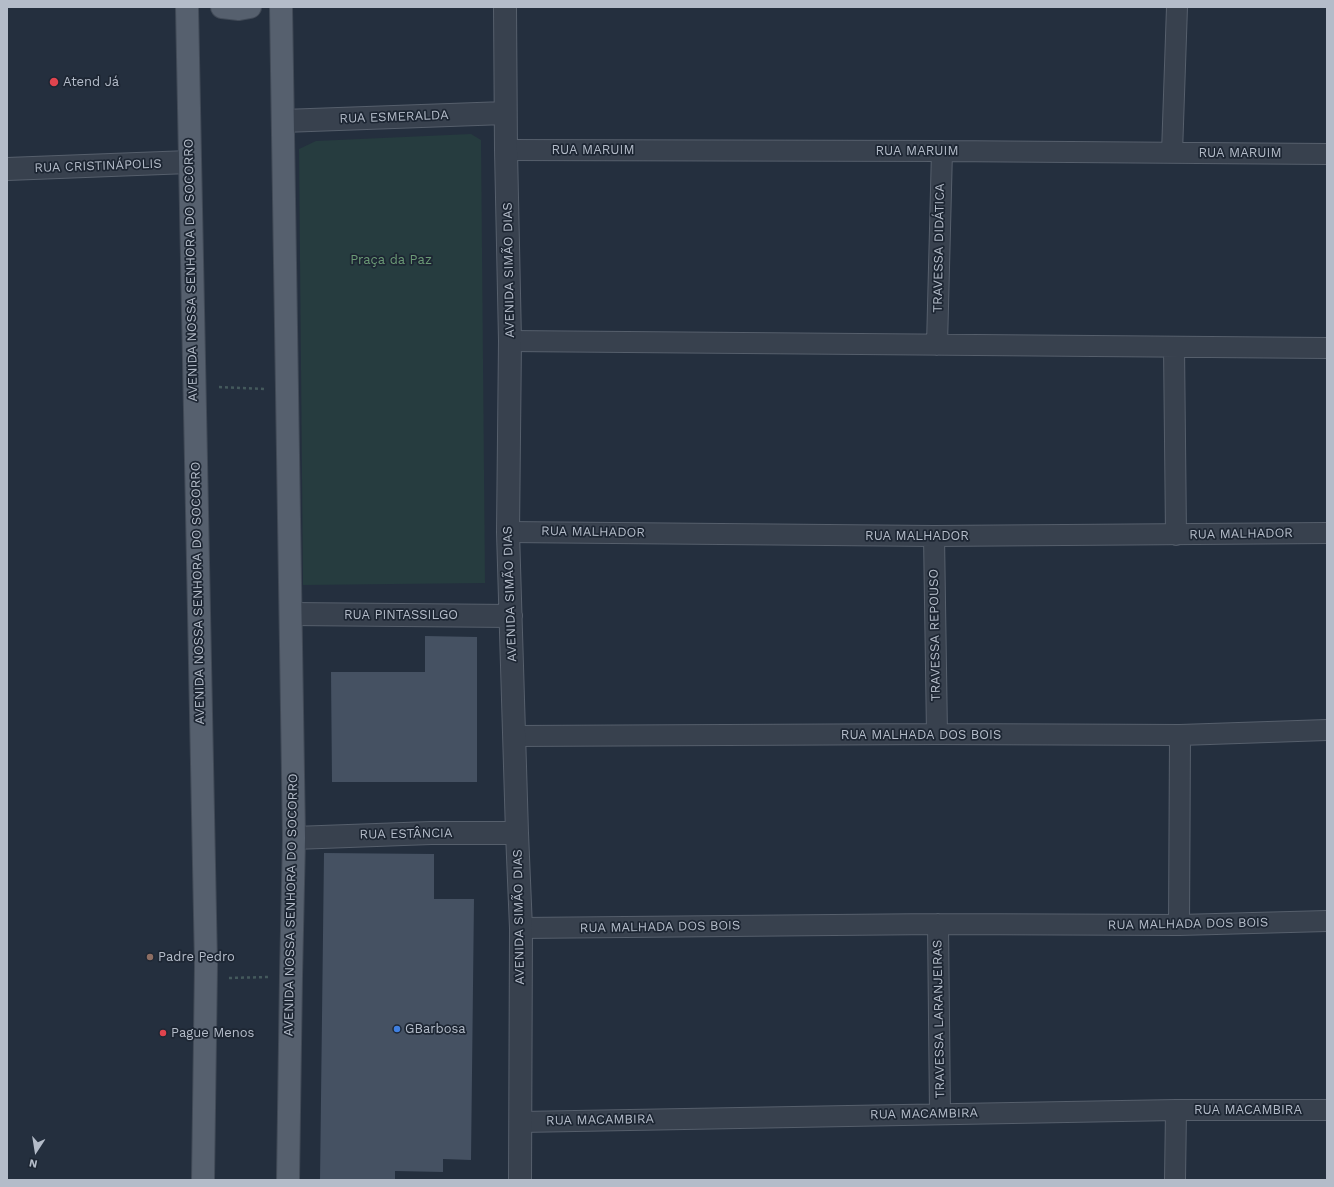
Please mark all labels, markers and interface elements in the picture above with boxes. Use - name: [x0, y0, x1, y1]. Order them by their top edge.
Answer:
- place label: Atend Já: [63, 74, 119, 90]
- marker: Atend Já: [48, 76, 60, 88]
- street label: RUA ESMERALDA: [339, 107, 449, 127]
- street label: AVENIDA NOSSA SENHORA DO SOCORRO: [181, 138, 201, 402]
- street label: RUA MARUIM: [551, 142, 635, 158]
- street label: RUA MARUIM: [875, 143, 959, 159]
- street label: RUA MARUIM: [1198, 145, 1282, 161]
- street label: RUA CRISTINÁPOLIS: [34, 156, 162, 176]
- street label: TRAVESSA DIDÁTICA: [930, 183, 948, 313]
- street label: AVENIDA SIMÃO DIAS: [500, 202, 518, 338]
- park label: Praça da Paz: [350, 252, 432, 268]
- street label: AVENIDA NOSSA SENHORA DO SOCORRO: [188, 461, 208, 725]
- street label: RUA MALHADOR: [541, 523, 645, 541]
- street label: RUA MALHADOR: [1189, 525, 1293, 543]
- street label: AVENIDA SIMÃO DIAS: [500, 526, 520, 662]
- street label: RUA MALHADOR: [865, 528, 969, 544]
- street label: TRAVESSA REPOUSO: [926, 569, 944, 701]
- street label: RUA PINTASSILGO: [344, 607, 458, 623]
- street label: RUA MALHADA DOS BOIS: [841, 727, 1001, 743]
- street label: AVENIDA NOSSA SENHORA DO SOCORRO: [281, 773, 301, 1037]
- street label: RUA ESTÂNCIA: [359, 825, 453, 843]
- street label: AVENIDA SIMÃO DIAS: [510, 849, 528, 985]
- street label: RUA MALHADA DOS BOIS: [1108, 915, 1268, 933]
- street label: RUA MALHADA DOS BOIS: [580, 918, 740, 936]
- street label: TRAVESSA LARANJEIRAS: [930, 940, 948, 1098]
- place label: Padre Pedro: [158, 949, 235, 965]
- marker: Padre Pedro: [145, 952, 155, 962]
- place label: GBarbosa: [405, 1021, 466, 1037]
- marker: GBarbosa: [392, 1024, 402, 1034]
- place label: Pague Menos: [171, 1025, 254, 1041]
- marker: Pague Menos: [158, 1028, 168, 1038]
- street label: RUA MACAMBIRA: [1194, 1102, 1302, 1118]
- street label: RUA MACAMBIRA: [870, 1105, 978, 1123]
- street label: RUA MACAMBIRA: [546, 1111, 654, 1129]
- north arrow: [16, 1131, 56, 1171]
- text: N: [28, 1156, 39, 1170]

